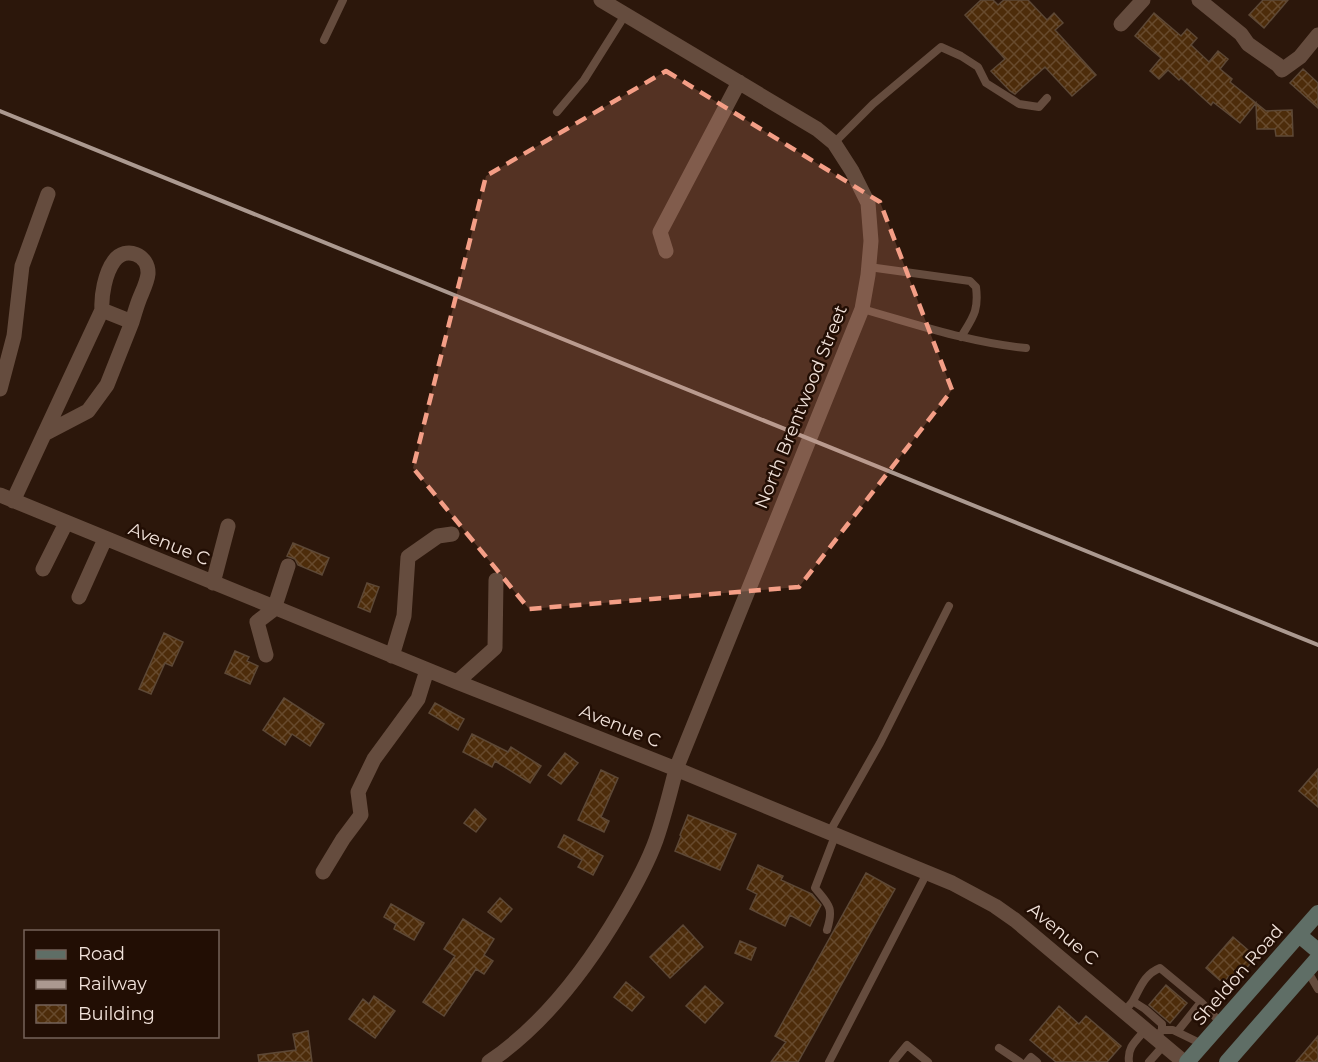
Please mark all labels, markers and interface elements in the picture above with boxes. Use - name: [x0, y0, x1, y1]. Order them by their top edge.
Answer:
- street label: North Brentwood Street: [750, 302, 852, 512]
- street label: Avenue C: [125, 518, 213, 570]
- street label: Avenue C: [576, 700, 664, 752]
- street label: Avenue C: [1023, 898, 1103, 970]
- street label: Sheldon Road: [1188, 920, 1288, 1030]
- legend: [24, 930, 219, 1038]
- text: Road: [78, 943, 125, 965]
- text: Railway: [78, 973, 147, 995]
- text: Building: [78, 1003, 155, 1025]

